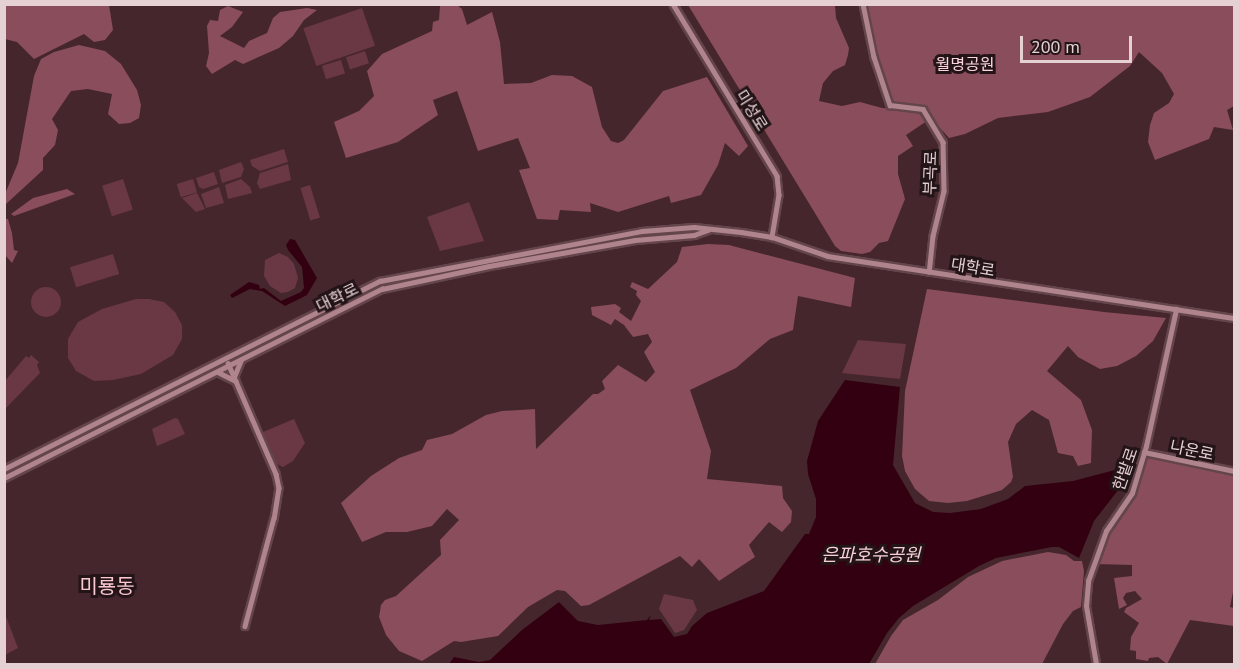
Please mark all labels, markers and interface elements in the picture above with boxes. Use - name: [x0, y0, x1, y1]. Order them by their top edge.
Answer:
- scale bar: [1023, 24, 1136, 62]
- text: 200 m: [1031, 35, 1080, 58]
- park label: 월명공원: [936, 54, 994, 74]
- street label: 미성로: [732, 86, 772, 134]
- street label: 부곡로: [920, 151, 940, 195]
- street label: 대학로: [950, 254, 996, 280]
- street label: 대학로: [313, 279, 361, 315]
- street label: 나운로: [1168, 436, 1216, 464]
- street label: 한밭로: [1109, 445, 1141, 493]
- water label: 은파호수공원: [821, 544, 921, 566]
- district label: 미룡동: [79, 574, 135, 598]

